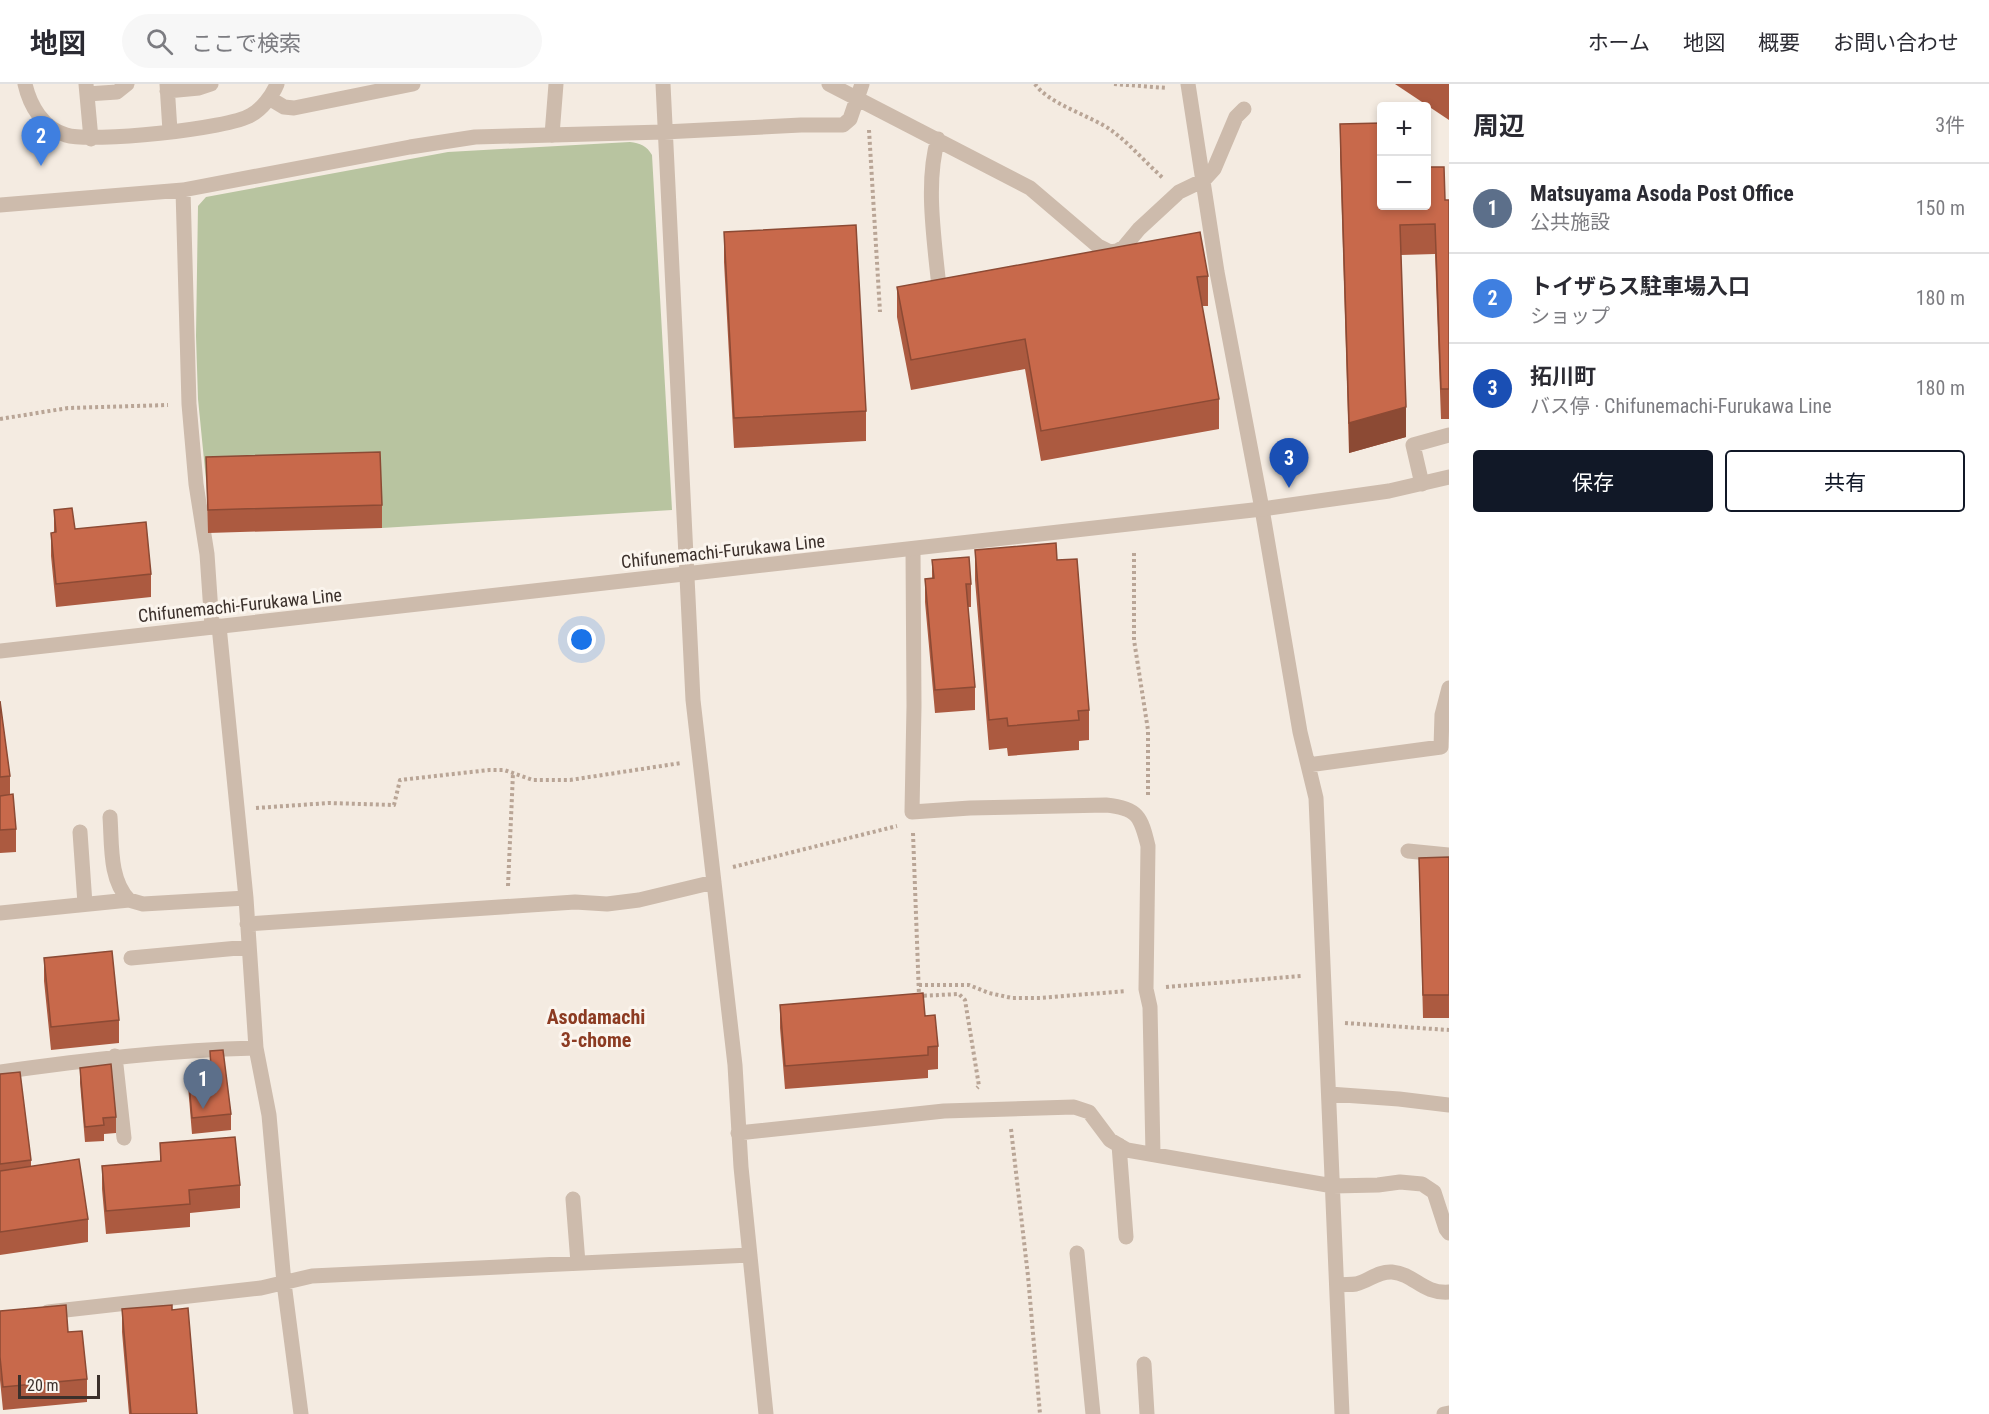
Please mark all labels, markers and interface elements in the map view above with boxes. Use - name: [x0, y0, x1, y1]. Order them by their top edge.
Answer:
- search box: [122, 14, 542, 68]
- icon: search: [143, 25, 176, 58]
- text: 地図: [30, 27, 86, 60]
- text: ここで検索: [191, 31, 301, 56]
- text: ホーム: [1588, 31, 1650, 55]
- text: 地図: [1683, 31, 1725, 55]
- text: 概要: [1758, 31, 1800, 55]
- text: お問い合わせ: [1833, 31, 1959, 55]
- map controls: [1377, 102, 1431, 210]
- button: +: [1377, 102, 1431, 156]
- text: 周辺: [1473, 111, 1525, 141]
- text: 3件: [1935, 113, 1965, 137]
- pin: 2: [22, 116, 60, 166]
- button: −: [1377, 156, 1431, 210]
- text: Matsuyama Asoda Post Office: [1530, 181, 1794, 206]
- text: 1: [1487, 196, 1498, 220]
- text: 150 m: [1916, 196, 1965, 220]
- text: 公共施設: [1530, 210, 1610, 234]
- text: トイザらス駐車場入口: [1530, 274, 1750, 299]
- text: 2: [1487, 286, 1498, 310]
- text: 180 m: [1916, 286, 1965, 310]
- text: ショップ: [1530, 304, 1610, 328]
- text: 拓川町: [1530, 364, 1596, 389]
- text: 3: [1487, 376, 1498, 400]
- text: 180 m: [1916, 376, 1965, 400]
- text: バス停 · Chifunemachi-Furukawa Line: [1530, 394, 1832, 418]
- pin: 3: [1270, 438, 1308, 488]
- button: 保存: [1473, 450, 1713, 512]
- button: 共有: [1725, 450, 1965, 512]
- street label: Chifunemachi-Furukawa Line: [620, 530, 826, 572]
- street label: Chifunemachi-Furukawa Line: [137, 584, 343, 626]
- your location: [567, 625, 596, 654]
- district label: Asodamachi 3-chome: [547, 1005, 645, 1052]
- pin: 1: [184, 1060, 222, 1109]
- scale bar: [18, 1372, 100, 1400]
- text: 20 m: [27, 1376, 59, 1395]

